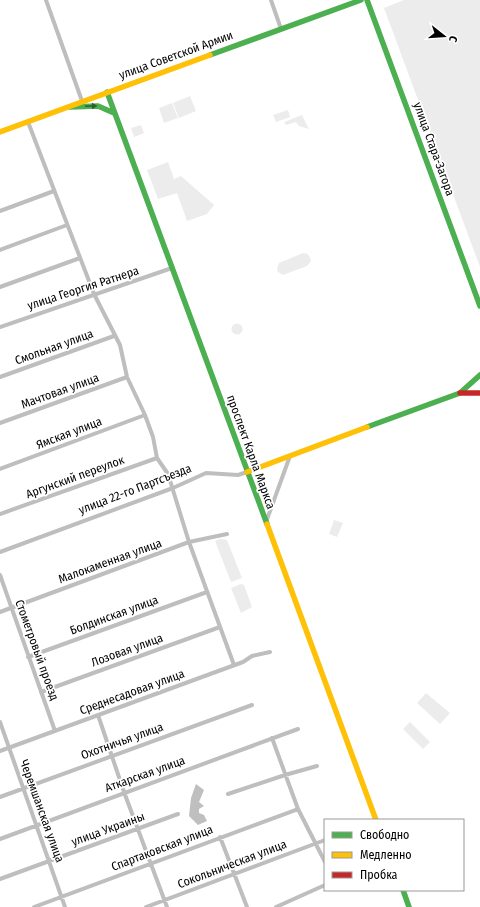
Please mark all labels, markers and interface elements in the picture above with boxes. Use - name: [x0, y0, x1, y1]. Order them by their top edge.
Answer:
- north arrow: [424, 16, 464, 56]
- street label: улица Советской Армии: [117, 28, 235, 82]
- text: С: [446, 34, 460, 44]
- street label: улица Стара-Загора: [411, 100, 457, 198]
- one-way arrow: [85, 103, 97, 110]
- street label: улица Георгия Ратнера: [26, 263, 141, 313]
- street label: Смольная улица: [13, 326, 95, 368]
- street label: Мачтовая улица: [19, 370, 101, 412]
- street label: проспект Карла Маркса: [224, 393, 278, 511]
- street label: Ямская улица: [34, 414, 104, 452]
- street label: Аргунский переулок: [24, 453, 126, 501]
- street label: улица 22-го Партсъезда: [77, 461, 193, 517]
- street label: Малокаменная улица: [56, 536, 164, 586]
- street label: Болдинская улица: [68, 593, 160, 637]
- street label: Стометровый проезд: [12, 598, 62, 702]
- street label: Лозовая улица: [89, 631, 165, 669]
- street label: Среднесадовая улица: [78, 666, 186, 717]
- street label: Охотничья улица: [79, 720, 165, 762]
- street label: Аткарская улица: [103, 753, 187, 795]
- street label: Черемшанская улица: [17, 758, 67, 864]
- street label: улица Украины: [69, 809, 147, 849]
- legend: [324, 819, 464, 891]
- street label: Спартаковская улица: [109, 822, 215, 874]
- text: Свободно: [360, 828, 409, 842]
- street label: Сокольническая улица: [176, 837, 289, 891]
- text: Медленно: [360, 848, 412, 862]
- text: Пробка: [360, 868, 398, 882]

